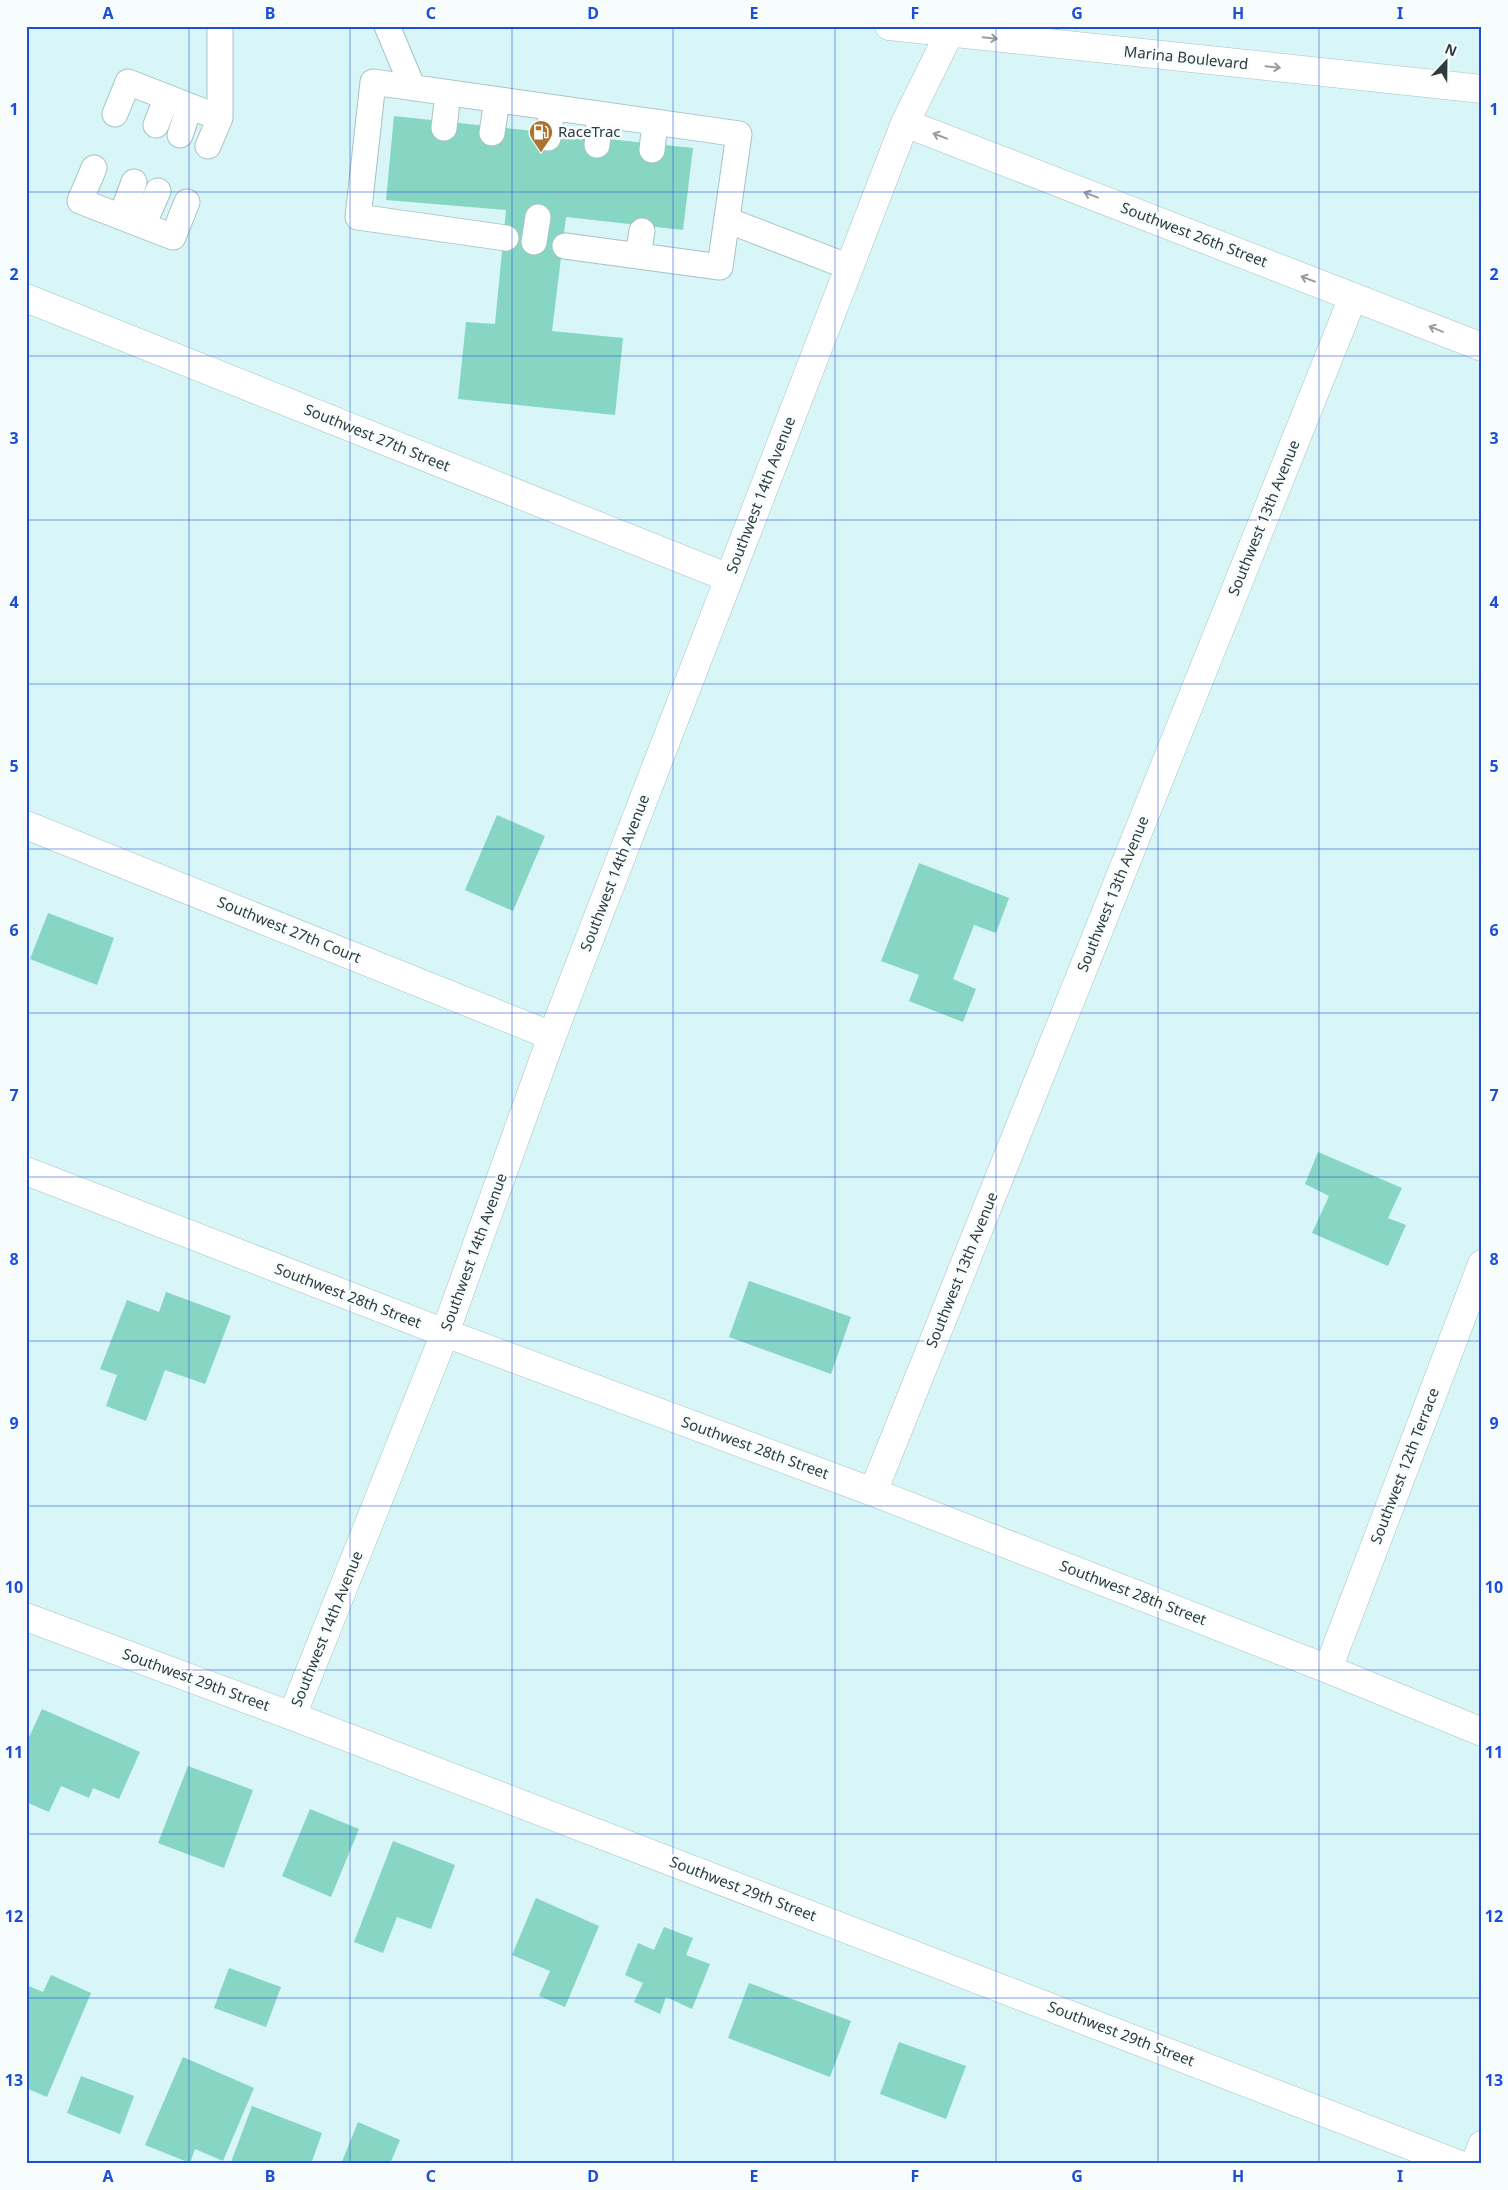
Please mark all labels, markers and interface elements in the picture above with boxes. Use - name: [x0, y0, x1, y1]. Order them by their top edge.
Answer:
- text: A: [102, 2, 114, 24]
- text: B: [265, 2, 275, 24]
- text: C: [426, 2, 436, 24]
- text: D: [587, 2, 599, 24]
- text: E: [750, 2, 759, 24]
- text: F: [911, 2, 919, 24]
- text: G: [1071, 2, 1083, 24]
- text: H: [1232, 2, 1244, 24]
- text: I: [1397, 2, 1403, 24]
- one-way arrow: [982, 33, 998, 43]
- north arrow: [1420, 38, 1470, 88]
- text: N: [1442, 39, 1460, 60]
- street label: Marina Boulevard: [1123, 41, 1249, 73]
- one-way arrow: [1265, 62, 1281, 72]
- text: 1: [9, 98, 19, 120]
- text: 1: [1489, 98, 1499, 120]
- fuel station icon: RaceTrac: [528, 119, 554, 153]
- place label: RaceTrac: [558, 121, 621, 141]
- one-way arrow: [933, 131, 948, 140]
- one-way arrow: [1084, 190, 1099, 199]
- street label: Southwest 26th Street: [1118, 197, 1271, 271]
- text: 2: [9, 263, 19, 285]
- text: 2: [1489, 263, 1499, 285]
- one-way arrow: [1301, 274, 1316, 283]
- one-way arrow: [1429, 324, 1444, 333]
- street label: Southwest 27th Street: [301, 399, 454, 476]
- street label: Southwest 14th Avenue: [721, 413, 799, 576]
- text: 3: [9, 427, 19, 449]
- text: 3: [1489, 427, 1499, 449]
- street label: Southwest 13th Avenue: [1223, 437, 1304, 599]
- text: 4: [9, 591, 19, 613]
- text: 4: [1489, 591, 1499, 613]
- text: 5: [9, 755, 19, 777]
- text: 5: [1489, 755, 1499, 777]
- street label: Southwest 14th Avenue: [575, 791, 653, 954]
- street label: Southwest 13th Avenue: [1072, 813, 1153, 975]
- street label: Southwest 27th Court: [215, 891, 365, 967]
- text: 6: [9, 919, 19, 941]
- text: 6: [1489, 919, 1499, 941]
- text: 7: [9, 1084, 19, 1106]
- text: 7: [1489, 1084, 1499, 1106]
- street label: Southwest 14th Avenue: [435, 1170, 511, 1333]
- street label: Southwest 13th Avenue: [921, 1189, 1002, 1351]
- text: 8: [9, 1248, 19, 1270]
- text: 8: [1489, 1248, 1499, 1270]
- street label: Southwest 28th Street: [272, 1258, 425, 1332]
- street label: Southwest 12th Terrace: [1365, 1385, 1443, 1547]
- street label: Southwest 28th Street: [679, 1411, 832, 1483]
- text: 9: [9, 1412, 19, 1434]
- text: 9: [1489, 1412, 1499, 1434]
- street label: Southwest 14th Avenue: [286, 1548, 367, 1710]
- street label: Southwest 28th Street: [1057, 1555, 1210, 1629]
- text: 10: [5, 1576, 23, 1598]
- text: 10: [1485, 1576, 1503, 1598]
- street label: Southwest 29th Street: [120, 1643, 273, 1715]
- text: 11: [5, 1741, 23, 1763]
- text: 11: [1485, 1741, 1503, 1763]
- street label: Southwest 29th Street: [667, 1851, 820, 1925]
- text: 12: [5, 1905, 23, 1927]
- text: 12: [1485, 1905, 1503, 1927]
- street label: Southwest 29th Street: [1045, 1996, 1198, 2070]
- text: 13: [5, 2069, 23, 2091]
- text: 13: [1485, 2069, 1503, 2091]
- text: A: [102, 2165, 114, 2187]
- text: B: [265, 2165, 275, 2187]
- text: C: [426, 2165, 436, 2187]
- text: D: [587, 2165, 599, 2187]
- text: E: [750, 2165, 759, 2187]
- text: F: [911, 2165, 919, 2187]
- text: G: [1071, 2165, 1083, 2187]
- text: H: [1232, 2165, 1244, 2187]
- text: I: [1397, 2165, 1403, 2187]

